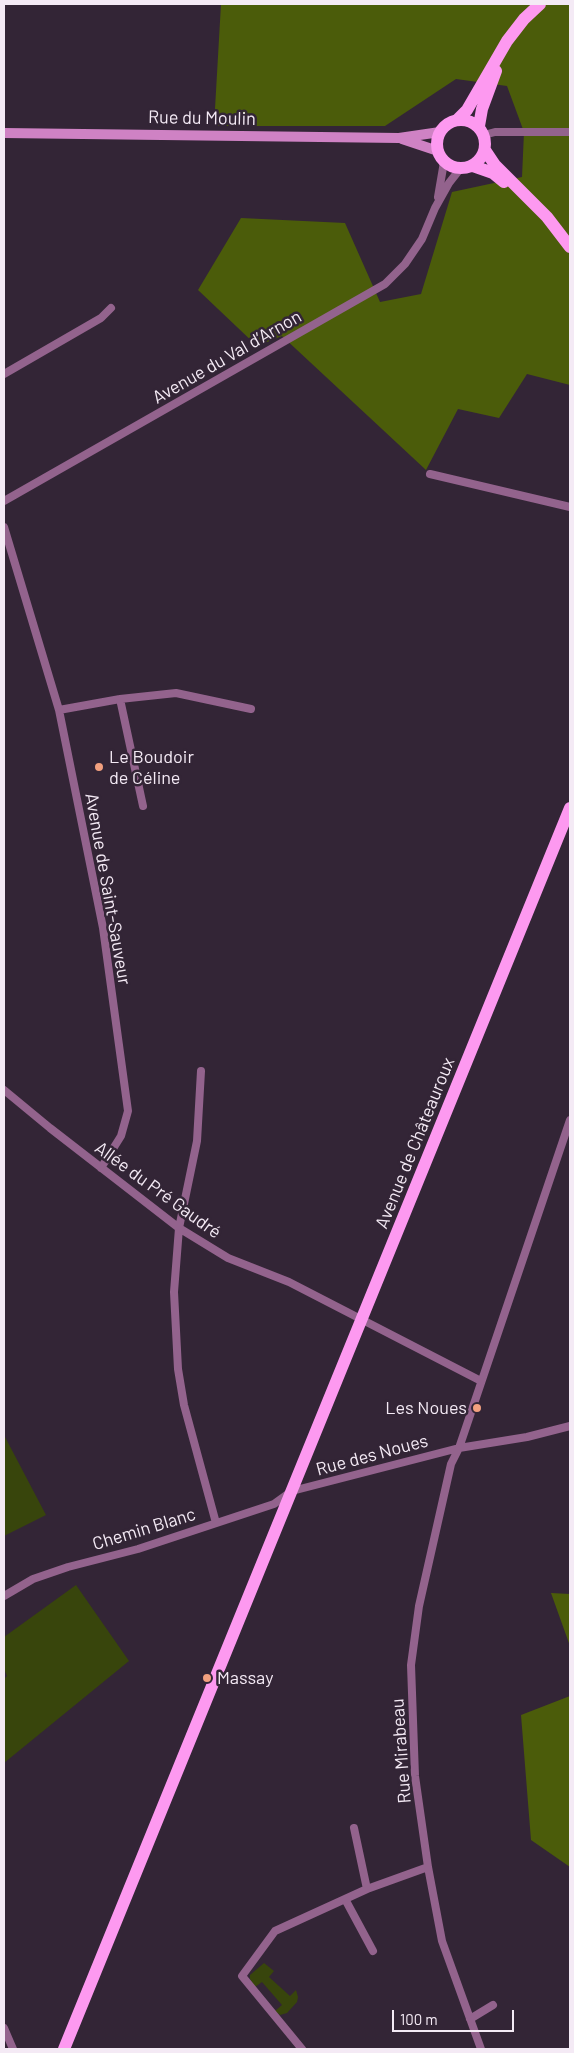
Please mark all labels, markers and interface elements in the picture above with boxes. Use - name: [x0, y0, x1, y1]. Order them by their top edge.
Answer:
- street label: Rue du Moulin: [148, 106, 256, 130]
- street label: Avenue du Val d’Arnon: [149, 306, 305, 408]
- place label: Le Boudoir de Céline: [109, 746, 194, 789]
- marker: Le Boudoir de Céline: [93, 761, 105, 773]
- street label: Avenue de Saint-Sauveur: [80, 791, 136, 987]
- street label: Avenue de Châteauroux: [371, 1054, 459, 1232]
- street label: Allée du Pré Gaudré: [91, 1137, 225, 1243]
- place label: Les Noues: [385, 1397, 467, 1419]
- marker: Les Noues: [471, 1402, 483, 1414]
- street label: Rue des Noues: [314, 1430, 430, 1480]
- street label: Chemin Blanc: [90, 1503, 198, 1555]
- place label: Massay: [217, 1667, 274, 1689]
- marker: Massay: [201, 1672, 213, 1684]
- street label: Rue Mirabeau: [387, 1698, 415, 1804]
- scale bar: [394, 2000, 516, 2032]
- text: 100 m: [400, 2010, 438, 2028]

